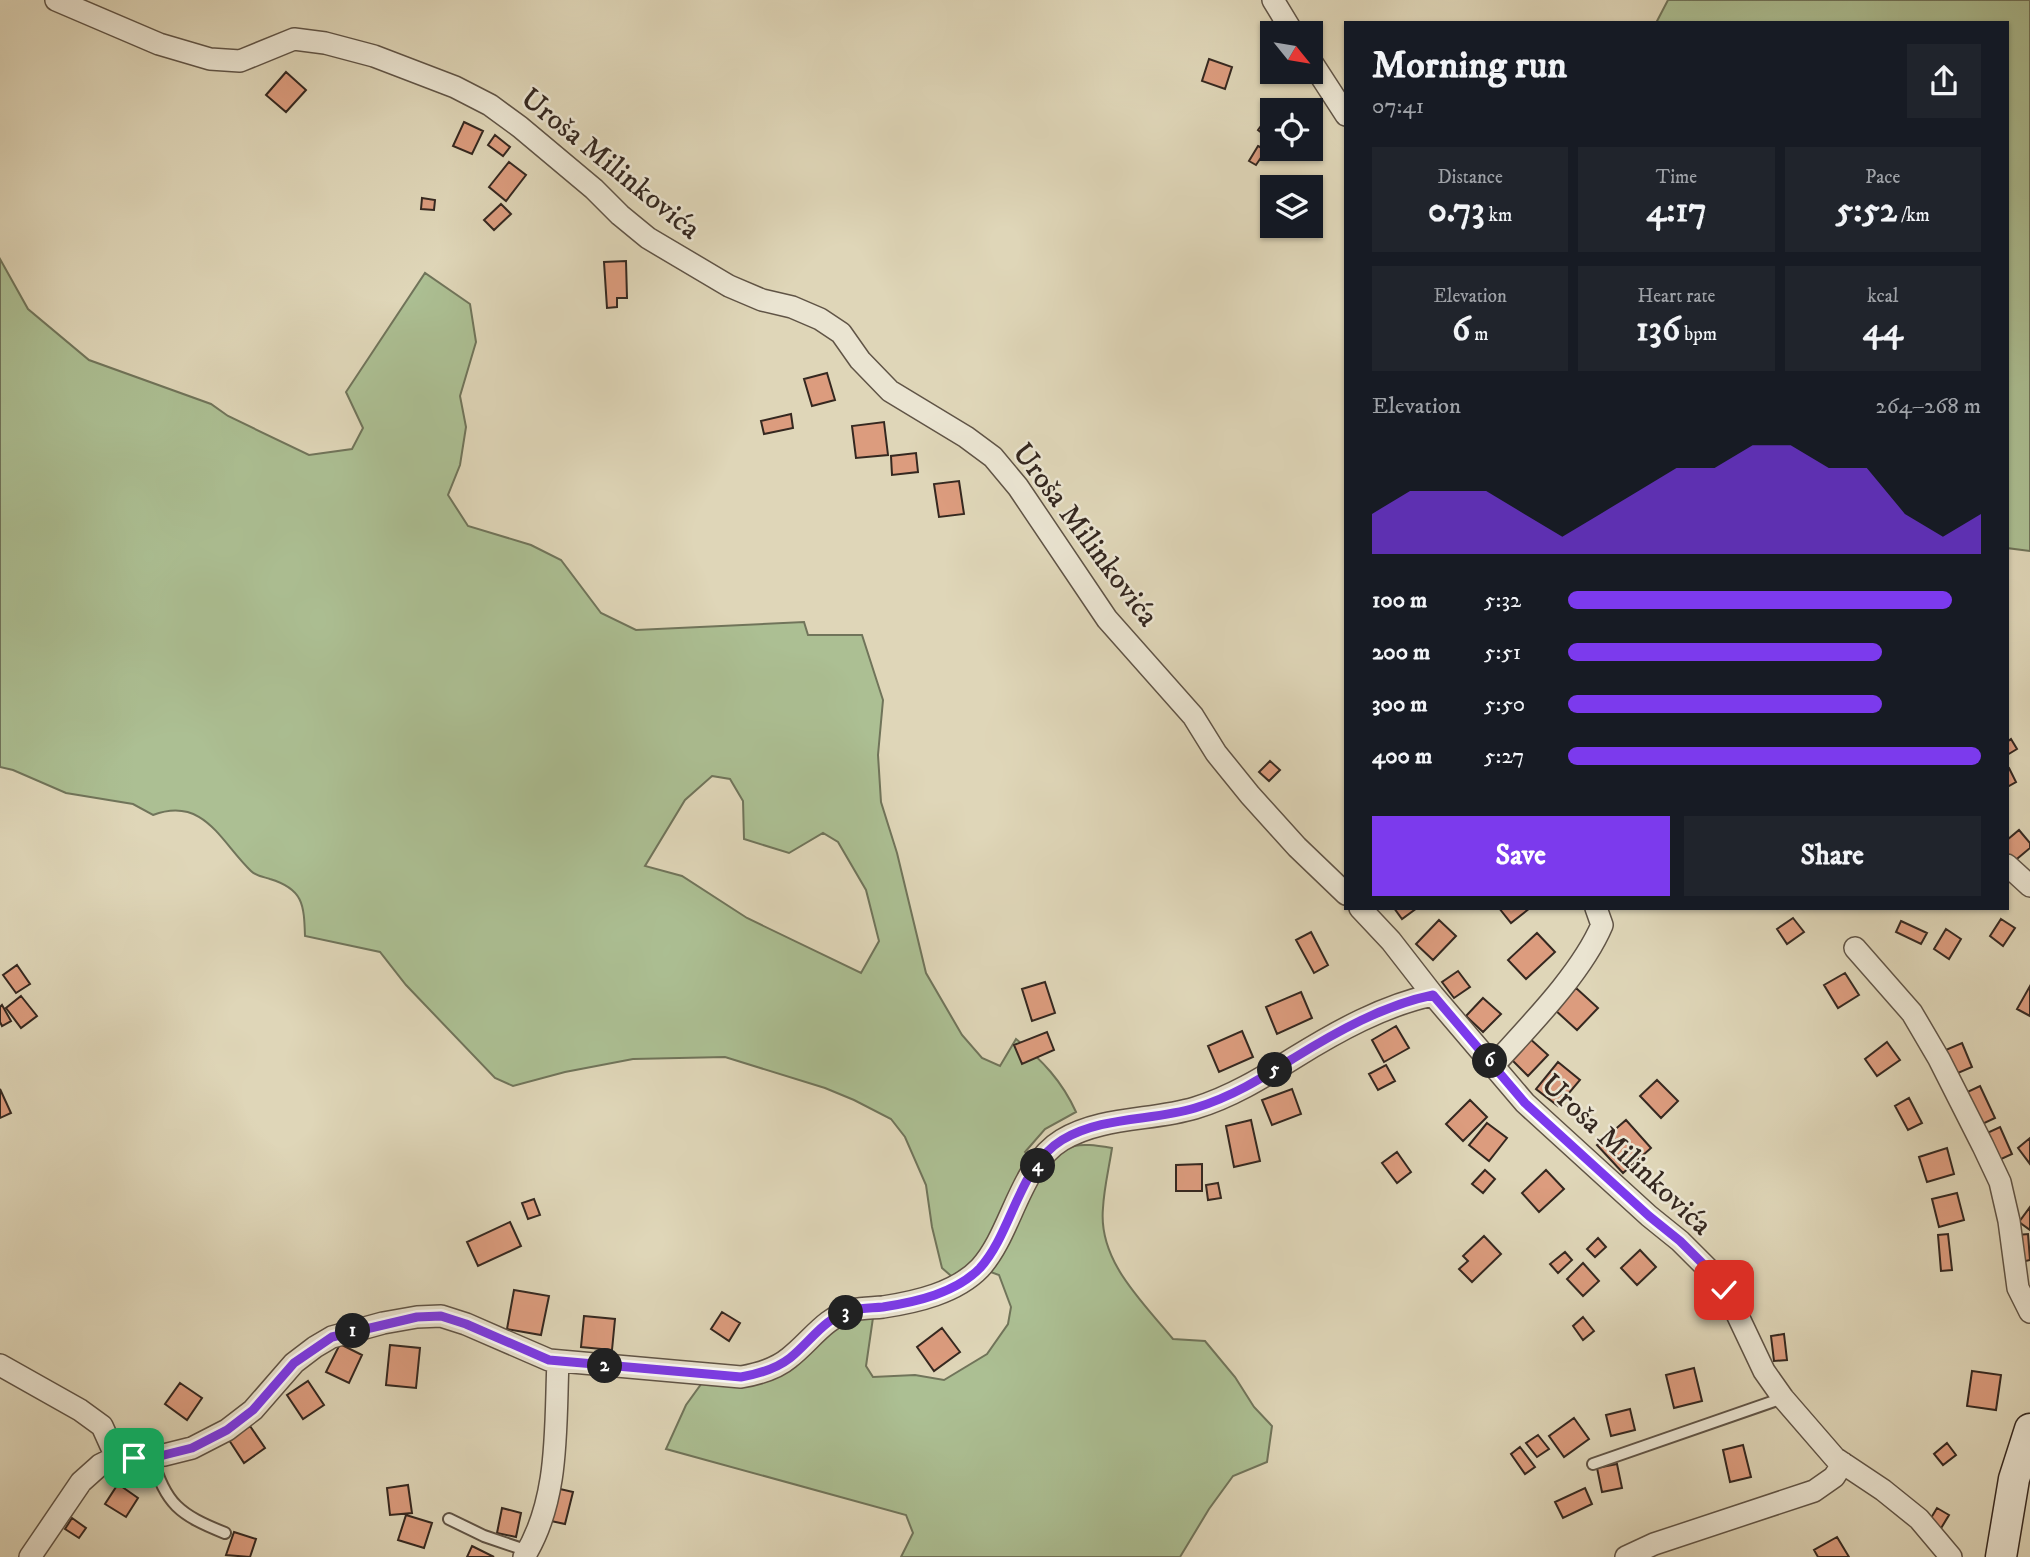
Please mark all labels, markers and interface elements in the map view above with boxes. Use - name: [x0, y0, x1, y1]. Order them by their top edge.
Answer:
- north arrow: [1260, 21, 1323, 84]
- map controls: [1260, 21, 1323, 238]
- text: Morning run: [1372, 42, 1567, 90]
- button: share: [1907, 44, 1981, 118]
- street label: Uroša Milinkovića: [513, 80, 708, 248]
- text: 07:41: [1372, 92, 1424, 121]
- button: locate: [1260, 98, 1323, 161]
- text: Distance: [1437, 166, 1503, 189]
- text: Time: [1656, 166, 1697, 189]
- text: Pace: [1865, 166, 1900, 189]
- button: layers: [1260, 175, 1323, 238]
- text: 0.73: [1428, 189, 1485, 233]
- text: 4:17: [1646, 189, 1707, 233]
- text: 5:52: [1836, 189, 1897, 233]
- text: km: [1485, 204, 1512, 227]
- text: /km: [1897, 204, 1930, 227]
- text: Elevation: [1433, 285, 1507, 308]
- text: Heart rate: [1638, 285, 1715, 308]
- text: kcal: [1867, 285, 1898, 308]
- text: 6: [1452, 308, 1470, 352]
- text: 136: [1636, 308, 1680, 352]
- text: 44: [1863, 308, 1903, 352]
- text: m: [1470, 323, 1488, 346]
- text: bpm: [1680, 323, 1717, 346]
- text: Elevation: [1372, 392, 1461, 421]
- text: 264–268 m: [1875, 392, 1981, 421]
- street label: Uroša Milinkovića: [1004, 436, 1166, 634]
- text: 100 m: [1372, 586, 1427, 615]
- text: 5:32: [1484, 586, 1521, 615]
- text: 200 m: [1372, 638, 1430, 667]
- text: 5:51: [1484, 638, 1521, 667]
- text: 300 m: [1372, 690, 1428, 719]
- text: 5:50: [1484, 690, 1525, 719]
- text: 400 m: [1372, 742, 1432, 771]
- text: 5:27: [1484, 742, 1524, 771]
- button: Save: [1372, 816, 1670, 896]
- button: Share: [1684, 816, 1981, 896]
- pin: 6: [1472, 1044, 1508, 1078]
- text: 6: [1485, 1049, 1494, 1072]
- pin: 5: [1258, 1052, 1292, 1088]
- text: 5: [1270, 1058, 1279, 1081]
- street label: Uroša Milinkovića: [1533, 1066, 1719, 1244]
- pin: 4: [1020, 1148, 1056, 1184]
- text: 4: [1032, 1154, 1043, 1177]
- pin: [1694, 1260, 1754, 1320]
- icon: check: [1705, 1271, 1743, 1309]
- pin: 3: [828, 1296, 864, 1330]
- text: 3: [842, 1301, 849, 1324]
- pin: 1: [336, 1314, 370, 1348]
- text: 1: [349, 1319, 356, 1342]
- pin: 2: [588, 1348, 622, 1384]
- text: 2: [600, 1354, 609, 1377]
- pin: [104, 1428, 164, 1488]
- icon: arrive: [115, 1439, 153, 1477]

